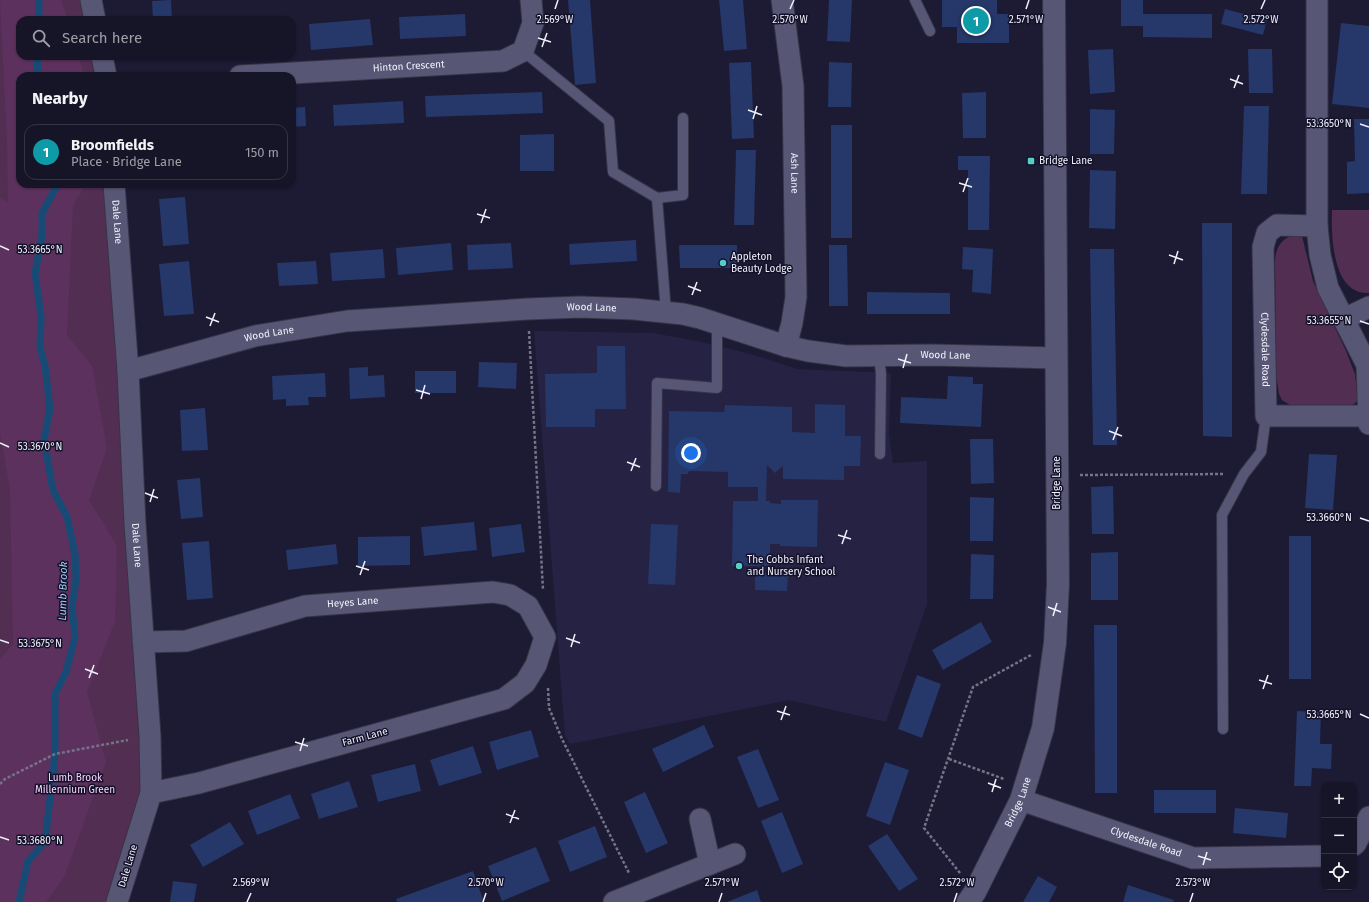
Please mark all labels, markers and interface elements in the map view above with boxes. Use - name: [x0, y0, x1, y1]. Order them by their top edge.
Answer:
- pin: 1: [963, 6, 989, 36]
- text: 2.569°W: [537, 14, 574, 26]
- text: 2.570°W: [772, 14, 809, 26]
- text: 2.571°W: [1009, 14, 1044, 26]
- text: 2.572°W: [1244, 14, 1279, 26]
- search box: [16, 16, 296, 60]
- icon: search: [30, 27, 52, 49]
- text: Search here: [62, 29, 142, 47]
- street label: Hinton Crescent: [372, 58, 445, 74]
- text: Nearby: [32, 88, 87, 109]
- text: 53.3650°N: [1306, 118, 1352, 130]
- text: Broomfields: [71, 136, 154, 154]
- text: 1: [43, 145, 49, 160]
- text: 150 m: [245, 145, 279, 160]
- street label: Ash Lane: [788, 153, 801, 194]
- text: Place · Bridge Lane: [71, 154, 182, 169]
- place label: Bridge Lane: [1039, 155, 1093, 167]
- marker: Bridge Lane: [1026, 156, 1036, 166]
- street label: Dale Lane: [109, 199, 124, 244]
- text: 53.3665°N: [18, 244, 63, 256]
- place label: Appleton Beauty Lodge: [731, 251, 792, 275]
- marker: Appleton Beauty Lodge: [718, 258, 728, 268]
- street label: Wood Lane: [566, 301, 617, 314]
- street label: Clydesdale Road: [1258, 312, 1271, 387]
- text: 53.3655°N: [1307, 315, 1351, 327]
- street label: Wood Lane: [243, 324, 295, 345]
- street label: Wood Lane: [920, 349, 971, 362]
- text: 53.3670°N: [18, 441, 62, 453]
- your location: [681, 443, 701, 463]
- street label: Bridge Lane: [1051, 456, 1063, 510]
- text: 53.3660°N: [1306, 512, 1352, 524]
- street label: Dale Lane: [129, 523, 144, 568]
- place label: The Cobbs Infant and Nursery School: [747, 554, 836, 578]
- water label: Lumb Brook: [56, 561, 70, 621]
- marker: The Cobbs Infant and Nursery School: [734, 561, 744, 571]
- street label: Heyes Lane: [327, 595, 379, 610]
- text: 53.3675°N: [18, 638, 62, 650]
- text: 53.3665°N: [1307, 709, 1352, 721]
- street label: Farm Lane: [341, 725, 389, 749]
- park label: Lumb Brook Millennium Green: [35, 772, 115, 796]
- street label: Bridge Lane: [1002, 776, 1034, 829]
- map controls: [1321, 782, 1357, 890]
- button: +: [1321, 782, 1357, 818]
- button: −: [1321, 818, 1357, 854]
- street label: Clydesdale Road: [1109, 825, 1183, 860]
- text: 53.3680°N: [17, 835, 63, 847]
- street label: Dale Lane: [116, 843, 140, 889]
- button: locate: [1321, 854, 1357, 890]
- text: 2.569°W: [233, 877, 270, 889]
- text: 2.570°W: [468, 877, 505, 889]
- text: 2.571°W: [705, 877, 740, 889]
- text: 2.572°W: [940, 877, 975, 889]
- text: 2.573°W: [1175, 877, 1211, 889]

